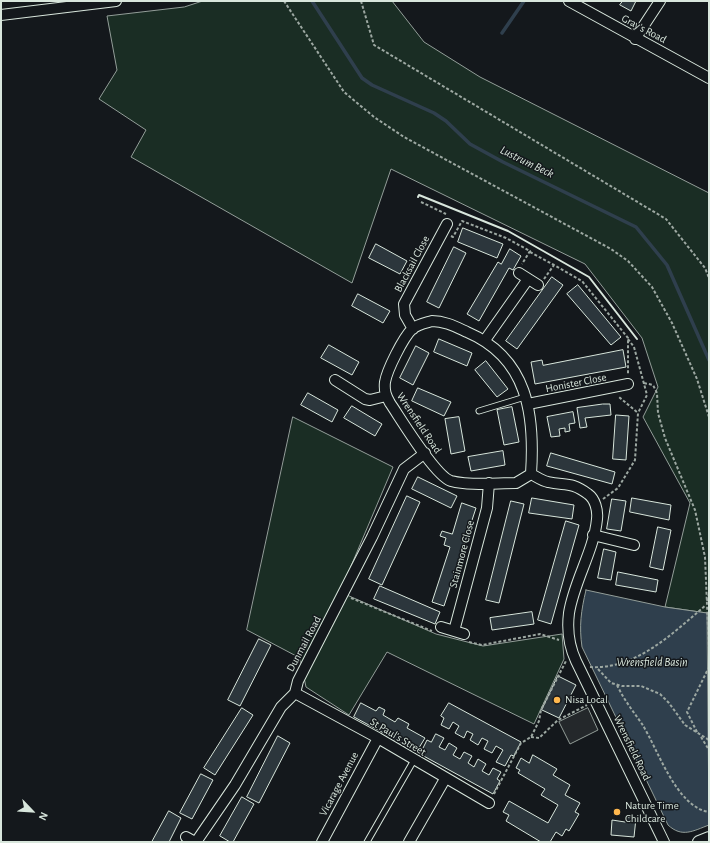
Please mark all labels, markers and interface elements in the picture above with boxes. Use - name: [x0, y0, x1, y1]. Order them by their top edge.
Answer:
- street label: Gray's Road: [619, 12, 669, 46]
- water label: Lustrum Beck: [498, 143, 556, 181]
- street label: Blacksail Close: [392, 233, 432, 295]
- street label: Honister Close: [544, 371, 608, 395]
- street label: Wrensfield Road: [394, 390, 444, 456]
- street label: Stainmore Close: [447, 519, 477, 589]
- street label: Dunmail Road: [284, 614, 324, 674]
- water label: Wrensfield Basin: [616, 655, 688, 669]
- place label: Nisa Local: [565, 693, 608, 707]
- marker: Nisa Local: [552, 695, 562, 705]
- street label: Wrensfield Road: [611, 713, 653, 783]
- street label: St Paul's Street: [368, 715, 428, 759]
- street label: Vicarage Avenue: [317, 750, 361, 818]
- north arrow: [12, 791, 52, 831]
- place label: Nature Time Childcare: [625, 799, 679, 825]
- marker: Nature Time Childcare: [612, 807, 622, 817]
- text: N: [37, 810, 50, 822]

